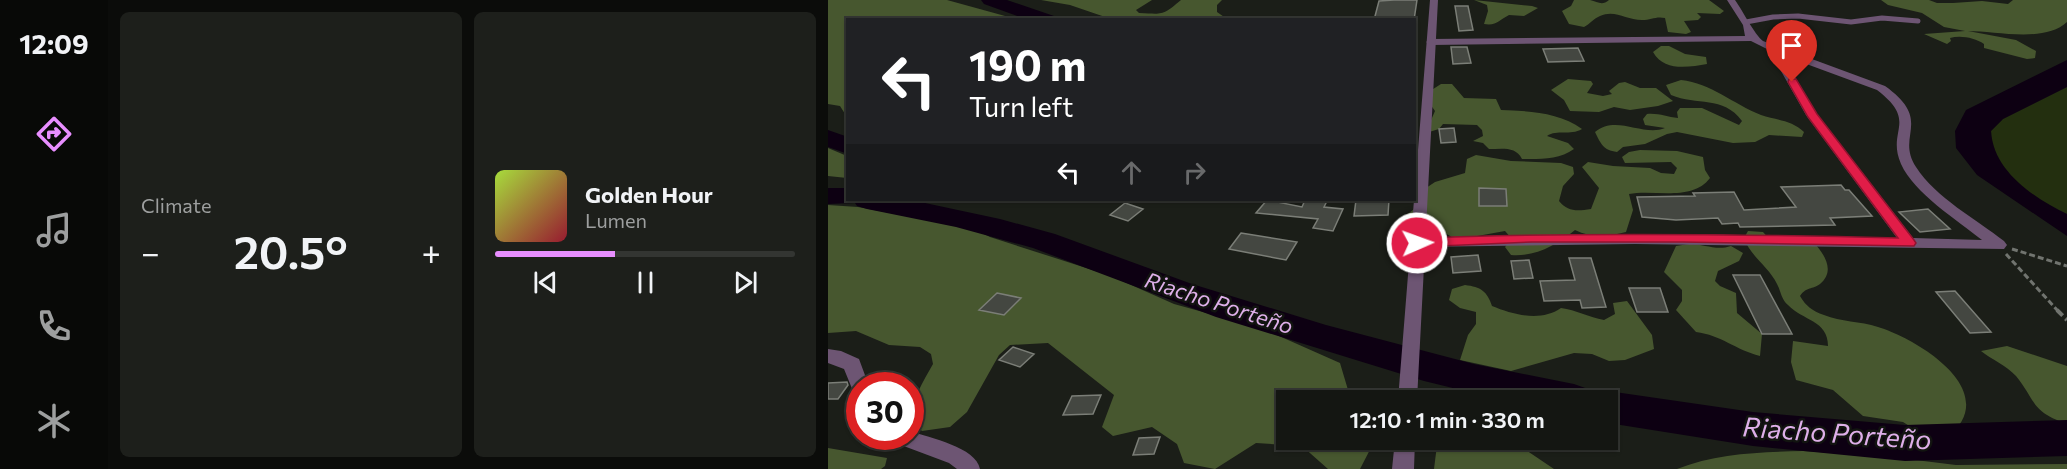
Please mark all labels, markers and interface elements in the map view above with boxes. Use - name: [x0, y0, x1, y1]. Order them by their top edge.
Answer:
- pin: [1766, 20, 1817, 82]
- text: 12:09: [19, 27, 89, 60]
- icon: arrive: [1775, 29, 1808, 62]
- text: 190 m: [969, 38, 1087, 90]
- icon: left: [870, 42, 948, 120]
- text: Turn left: [969, 90, 1073, 123]
- icon: directions: [33, 113, 75, 155]
- icon: left: [1052, 156, 1085, 189]
- icon: ahead: [1115, 156, 1148, 189]
- icon: right: [1178, 156, 1211, 189]
- text: Golden Hour: [585, 181, 713, 208]
- text: Climate: [141, 193, 211, 217]
- text: Lumen: [585, 208, 647, 232]
- icon: music: [33, 209, 75, 251]
- position arrow: [1385, 211, 1449, 275]
- text: 20.5°: [234, 223, 348, 278]
- text: −: [141, 231, 160, 272]
- text: +: [422, 231, 441, 272]
- icon: previous: [529, 266, 562, 299]
- icon: pause: [629, 266, 662, 299]
- icon: next: [729, 266, 762, 299]
- water label: Riacho Porteño: [1142, 266, 1297, 339]
- icon: phone: [33, 305, 75, 347]
- speed limit sign: 30: [846, 372, 924, 450]
- icon: climate: [33, 400, 75, 442]
- text: 12:10 · 1 min · 330 m: [1349, 406, 1545, 433]
- water label: Riacho Porteño: [1741, 409, 1933, 456]

